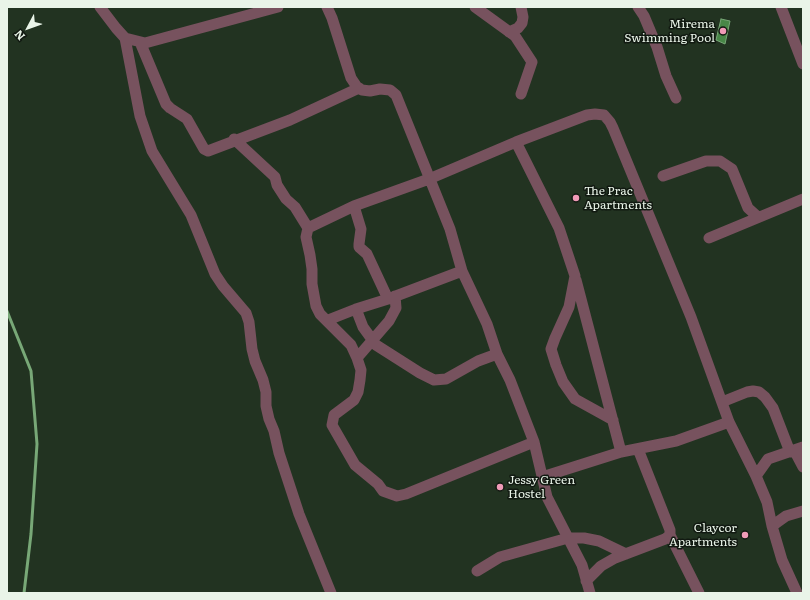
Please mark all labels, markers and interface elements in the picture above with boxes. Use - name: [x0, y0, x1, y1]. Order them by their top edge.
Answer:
- north arrow: [8, 8, 48, 48]
- place label: Mirema Swimming Pool: [624, 17, 715, 45]
- marker: Mirema Swimming Pool: [718, 26, 728, 36]
- text: N: [10, 27, 28, 45]
- place label: The Prac Apartments: [584, 184, 652, 212]
- marker: The Prac Apartments: [571, 193, 581, 203]
- place label: Jessy Green Hostel: [508, 473, 575, 501]
- marker: Jessy Green Hostel: [495, 482, 505, 492]
- place label: Claycor Apartments: [669, 521, 737, 549]
- marker: Claycor Apartments: [740, 530, 750, 540]

